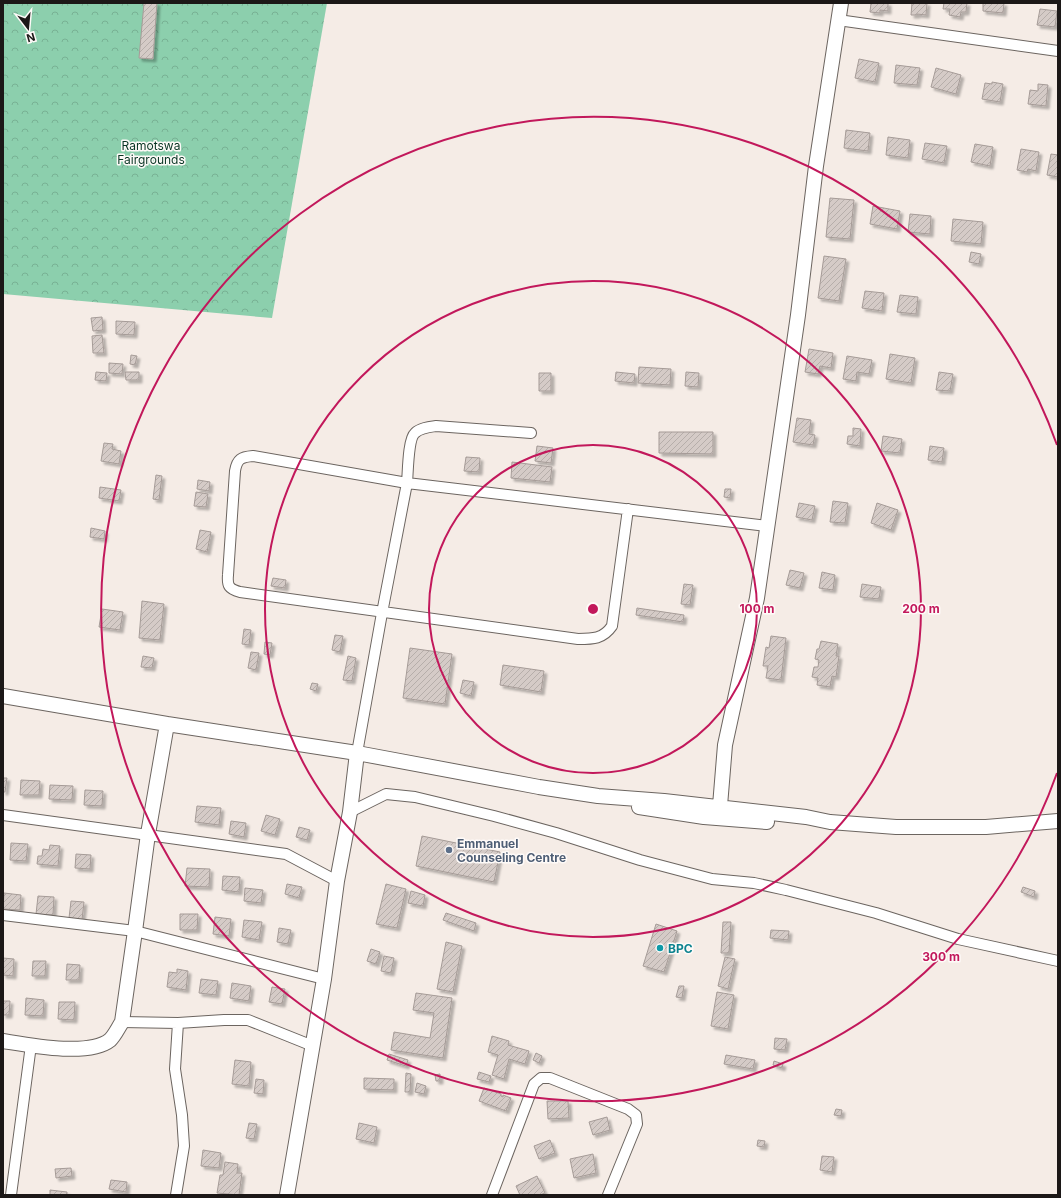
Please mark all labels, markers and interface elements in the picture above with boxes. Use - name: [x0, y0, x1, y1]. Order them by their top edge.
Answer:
- north arrow: [8, 8, 48, 48]
- text: N: [25, 30, 37, 45]
- park label: Ramotswa Fairgrounds: [117, 138, 185, 167]
- text: 100 m: [739, 601, 775, 616]
- text: 200 m: [902, 601, 940, 616]
- centre of rings: [586, 602, 600, 616]
- place label: Emmanuel Counseling Centre: [457, 836, 566, 865]
- marker: Emmanuel Counseling Centre: [444, 845, 454, 855]
- place label: BPC: [668, 941, 693, 956]
- marker: BPC: [655, 943, 665, 953]
- text: 300 m: [922, 949, 960, 964]

